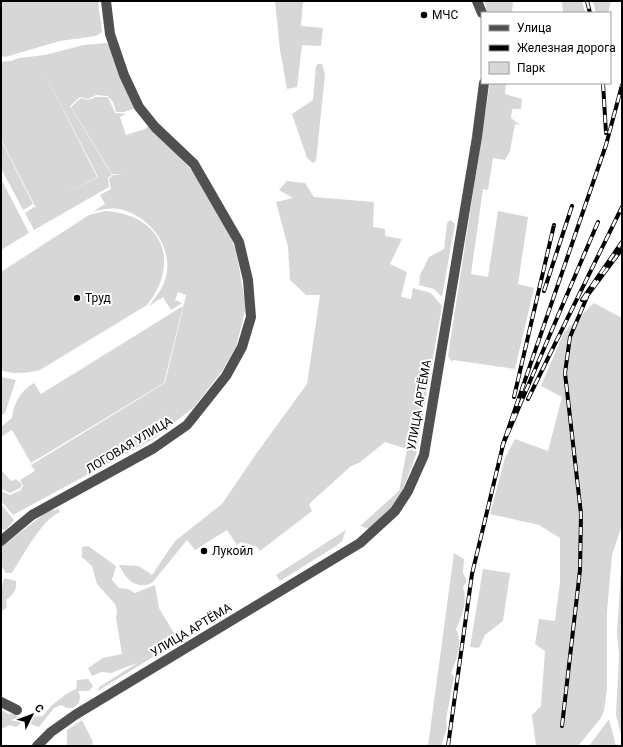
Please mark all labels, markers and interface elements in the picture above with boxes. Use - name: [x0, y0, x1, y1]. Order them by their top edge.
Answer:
- place label: МЧС: [432, 8, 459, 22]
- marker: МЧС: [419, 10, 429, 20]
- legend: [481, 12, 611, 84]
- text: Улица: [517, 21, 552, 35]
- text: Железная дорога: [517, 41, 616, 55]
- text: Парк: [517, 61, 546, 75]
- place label: Труд: [85, 291, 111, 305]
- marker: Труд: [72, 293, 82, 303]
- street label: УЛИЦА АРТЁМА: [403, 358, 434, 451]
- street label: ЛОГОВАЯ УЛИЦА: [83, 414, 175, 476]
- place label: Лукойл: [212, 544, 253, 558]
- marker: Лукойл: [199, 546, 209, 556]
- street label: УЛИЦА АРТЁМА: [148, 599, 234, 660]
- north arrow: [12, 695, 52, 735]
- text: С: [32, 702, 46, 716]

